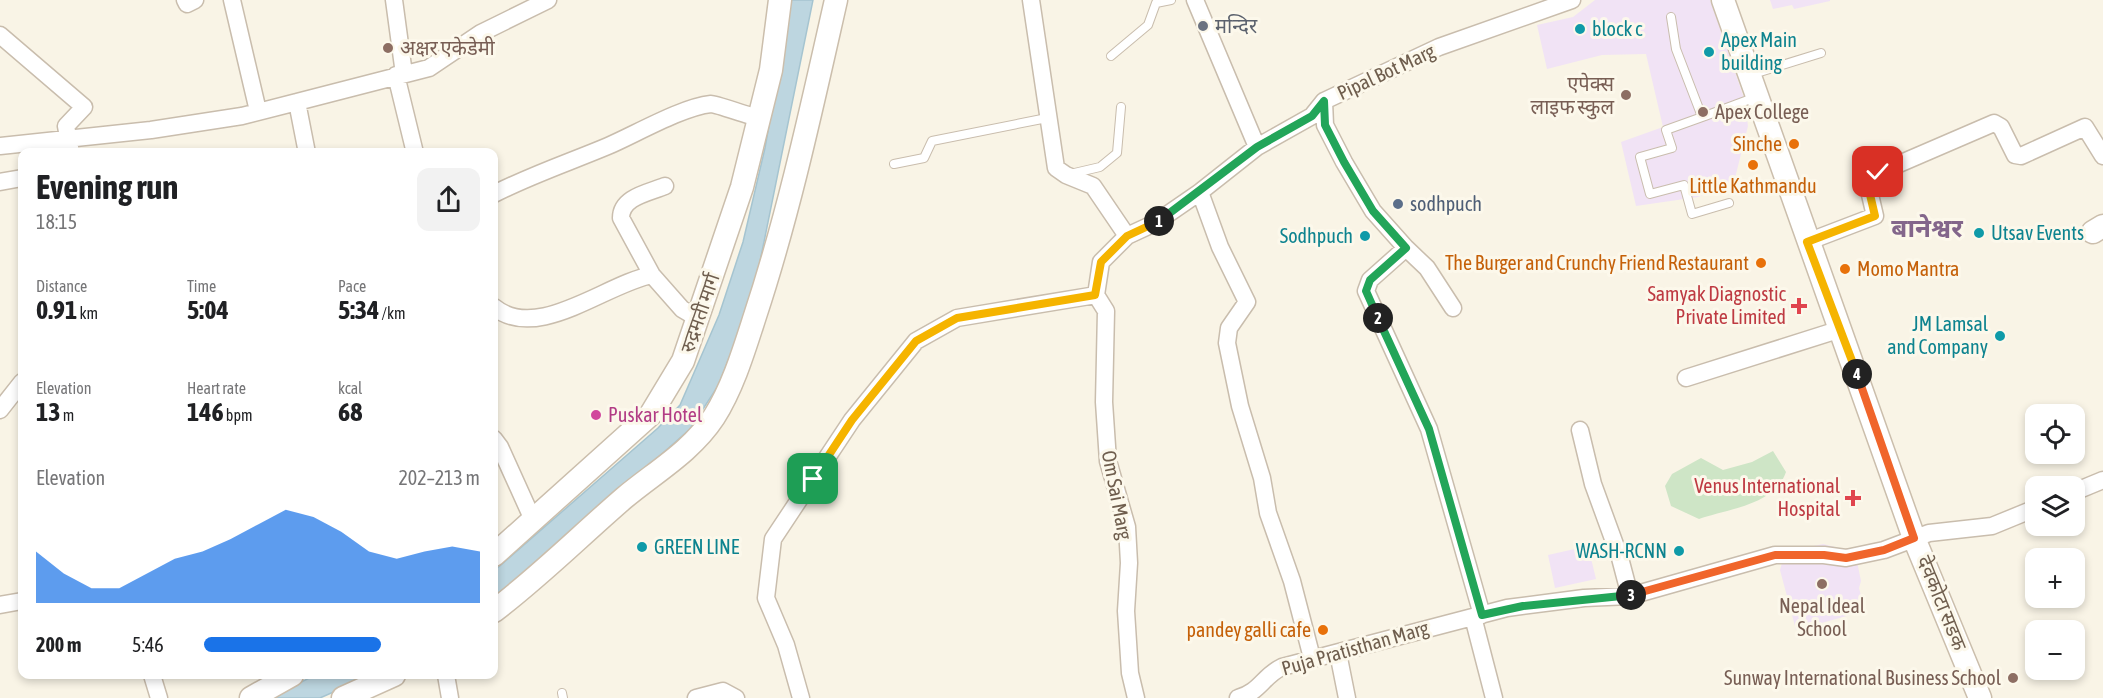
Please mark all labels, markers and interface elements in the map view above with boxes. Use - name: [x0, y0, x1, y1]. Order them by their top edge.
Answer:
- place label: मन्दिर: [1215, 14, 1258, 37]
- place label: block c: [1592, 17, 1643, 40]
- marker: मन्दिर: [1196, 19, 1210, 33]
- marker: block c: [1573, 22, 1587, 36]
- place label: Apex Main building: [1721, 28, 1797, 74]
- place label: अक्षर एकेडेमी: [400, 36, 496, 59]
- street label: Pipal Bot Marg: [1333, 39, 1438, 104]
- marker: अक्षर एकेडेमी: [381, 41, 395, 55]
- marker: Apex Main building: [1702, 45, 1716, 59]
- place label: एपेक्स लाइफ स्कुल: [1531, 72, 1614, 120]
- marker: एपेक्स लाइफ स्कुल: [1619, 88, 1633, 102]
- place label: Apex College: [1715, 100, 1809, 123]
- marker: Apex College: [1696, 105, 1710, 119]
- place label: Sinche: [1733, 132, 1782, 155]
- marker: Sinche: [1787, 137, 1801, 151]
- pin: [1852, 146, 1903, 197]
- icon: check: [1861, 155, 1894, 188]
- marker: Little Kathmandu: [1746, 158, 1760, 172]
- text: Evening run: [36, 168, 178, 206]
- button: share: [417, 168, 480, 231]
- place label: Little Kathmandu: [1689, 174, 1817, 197]
- place label: sodhpuch: [1410, 192, 1482, 215]
- marker: sodhpuch: [1391, 197, 1405, 211]
- pin: 1: [1144, 206, 1174, 236]
- text: 18:15: [36, 210, 77, 233]
- text: 1: [1155, 212, 1163, 230]
- district label: बानेश्वर: [1891, 213, 1963, 243]
- place label: Utsav Events: [1991, 221, 2084, 244]
- place label: Sodhpuch: [1280, 224, 1353, 247]
- marker: Utsav Events: [1972, 226, 1986, 240]
- marker: Sodhpuch: [1358, 229, 1372, 243]
- place label: The Burger and Crunchy Friend Restaurant: [1445, 251, 1749, 274]
- marker: The Burger and Crunchy Friend Restaurant: [1754, 256, 1768, 270]
- place label: Momo Mantra: [1857, 257, 1959, 280]
- marker: Momo Mantra: [1838, 262, 1852, 276]
- street label: रुद्रमती मार्ग: [675, 269, 724, 355]
- text: Distance: [36, 277, 87, 295]
- text: Time: [187, 277, 216, 295]
- text: Pace: [338, 277, 366, 295]
- place label: Samyak Diagnostic Private Limited: [1647, 282, 1787, 328]
- text: 0.91: [36, 295, 77, 325]
- text: 5:04: [187, 295, 229, 325]
- text: 5:34: [338, 295, 379, 325]
- marker: Samyak Diagnostic Private Limited: [1790, 297, 1808, 315]
- pin: 2: [1363, 303, 1393, 333]
- text: km: [77, 304, 98, 322]
- text: /km: [379, 304, 405, 322]
- text: 2: [1374, 309, 1382, 327]
- place label: JM Lamsal and Company: [1887, 312, 1989, 358]
- marker: JM Lamsal and Company: [1993, 329, 2007, 343]
- pin: 4: [1842, 359, 1872, 389]
- text: 4: [1853, 365, 1861, 383]
- text: Elevation: [36, 379, 91, 397]
- text: Heart rate: [187, 379, 246, 397]
- text: kcal: [338, 379, 362, 397]
- text: 13: [36, 397, 60, 427]
- text: 146: [187, 397, 224, 427]
- text: 68: [338, 397, 362, 427]
- place label: Puskar Hotel: [608, 403, 703, 426]
- map controls: [2025, 404, 2085, 680]
- button: locate: [2025, 404, 2085, 464]
- text: m: [60, 406, 74, 424]
- text: bpm: [224, 406, 253, 424]
- marker: Puskar Hotel: [589, 408, 603, 422]
- street label: Om Sai Marg: [1098, 448, 1137, 542]
- pin: [787, 453, 838, 504]
- icon: arrive: [796, 462, 829, 495]
- text: Elevation: [36, 466, 105, 489]
- text: 202–213 m: [398, 466, 480, 489]
- place label: Venus International Hospital: [1694, 474, 1841, 520]
- button: layers: [2025, 476, 2085, 536]
- marker: Venus International Hospital: [1844, 489, 1862, 507]
- place label: GREEN LINE: [654, 535, 740, 558]
- place label: WASH-RCNN: [1576, 539, 1667, 562]
- marker: GREEN LINE: [635, 540, 649, 554]
- marker: WASH-RCNN: [1672, 544, 1686, 558]
- button: +: [2025, 548, 2085, 608]
- street label: देवकोटा सडक: [1913, 552, 1972, 654]
- marker: Nepal Ideal School: [1815, 577, 1829, 591]
- pin: 3: [1616, 580, 1646, 610]
- text: 3: [1627, 586, 1635, 604]
- place label: Nepal Ideal School: [1779, 594, 1866, 640]
- street label: Puja Pratisthan Marg: [1279, 615, 1431, 680]
- place label: pandey galli cafe: [1186, 618, 1311, 641]
- button: −: [2025, 620, 2085, 680]
- marker: pandey galli cafe: [1316, 623, 1330, 637]
- text: 200 m: [36, 633, 81, 656]
- text: 5:46: [132, 633, 164, 656]
- place label: Sunway International Business School: [1724, 666, 2002, 689]
- marker: Sunway International Business School: [2006, 671, 2020, 685]

